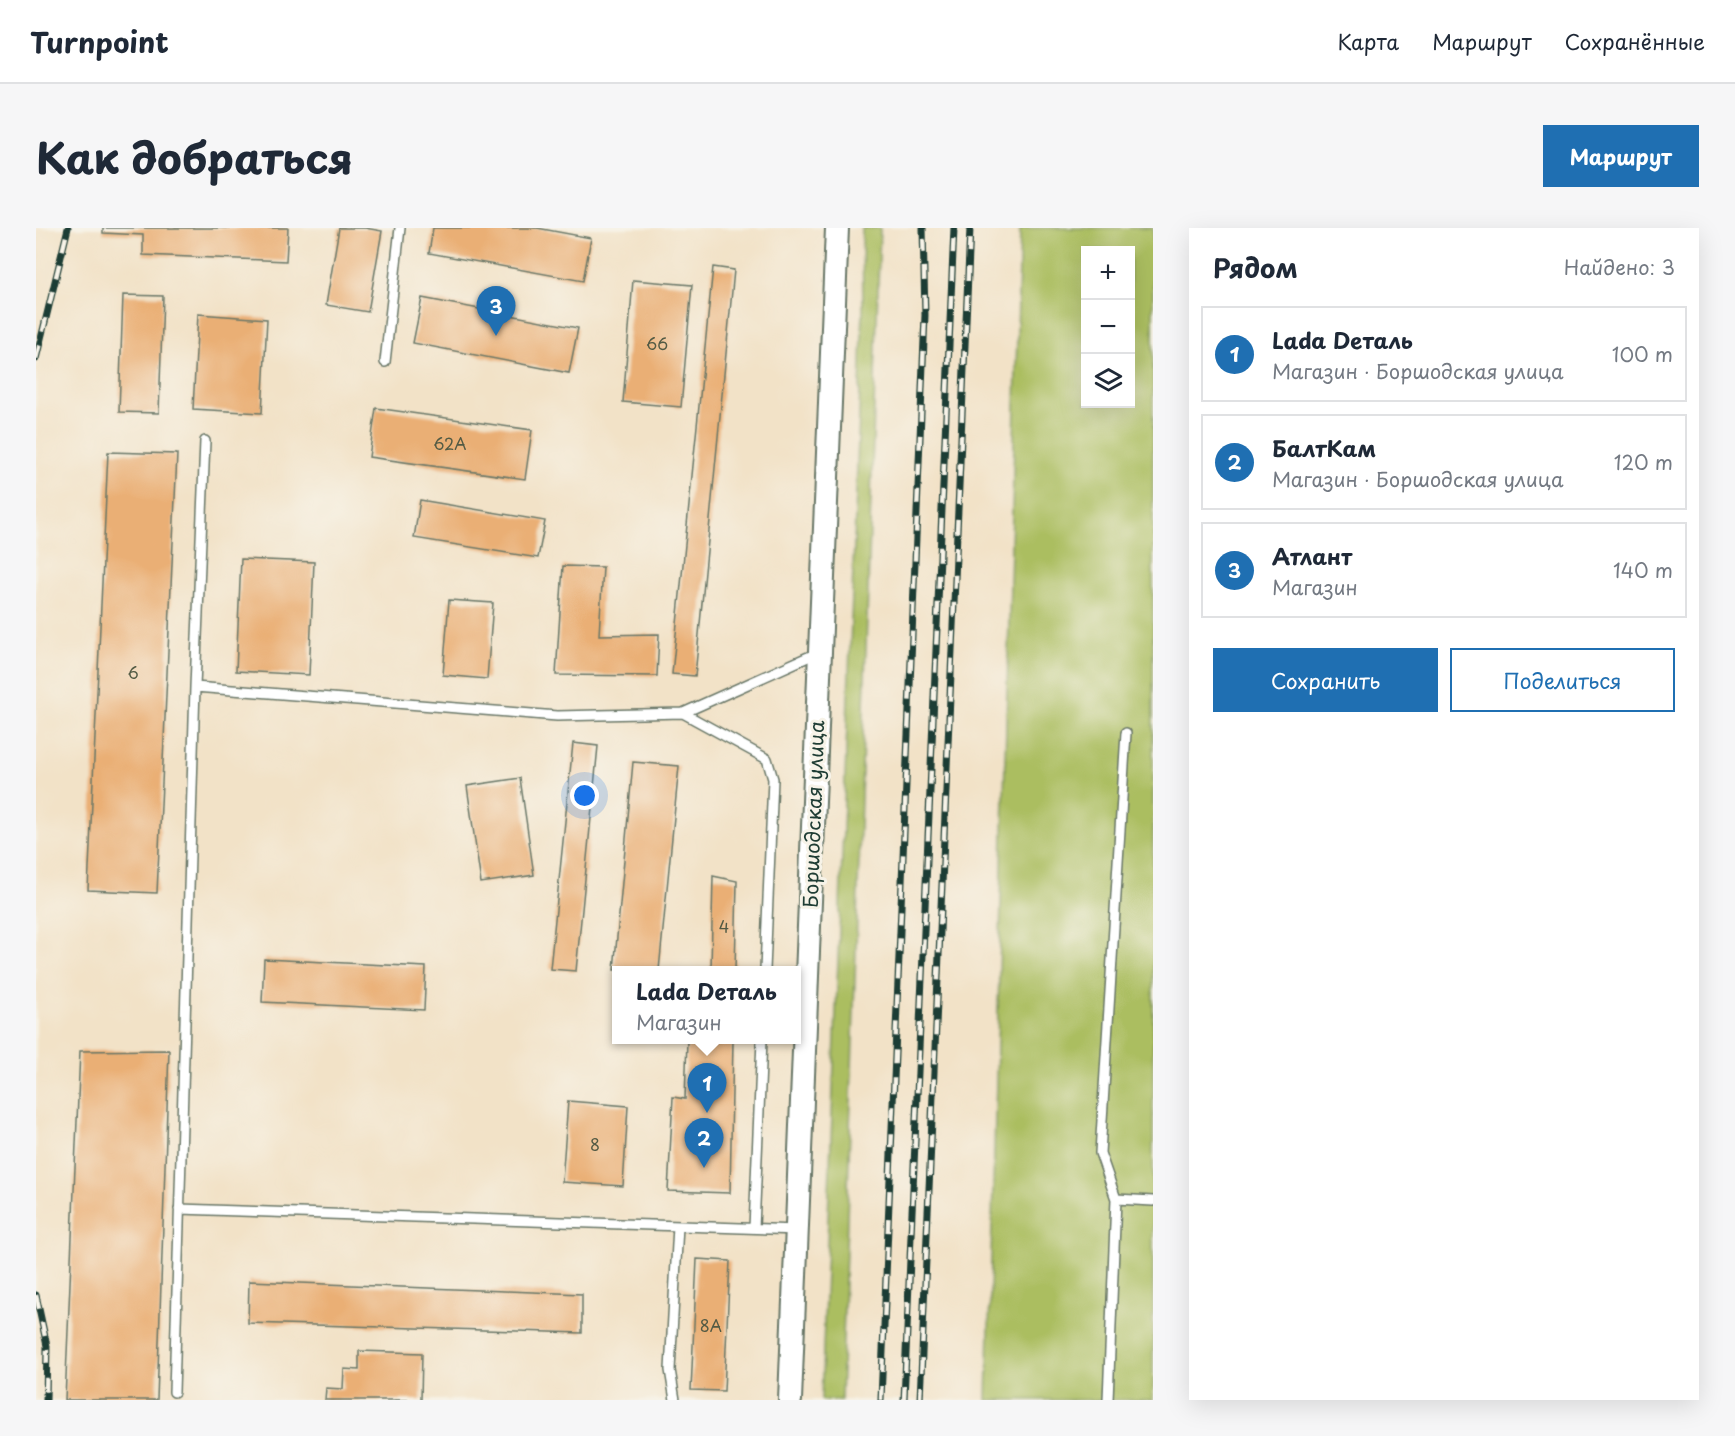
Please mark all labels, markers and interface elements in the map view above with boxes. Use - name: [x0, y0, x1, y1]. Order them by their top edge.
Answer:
- text: Turnpoint: [30, 20, 169, 63]
- text: Карта: [1338, 25, 1399, 57]
- text: Маршрут: [1432, 25, 1532, 57]
- text: Сохранённые: [1565, 25, 1705, 57]
- text: Как добраться: [36, 125, 353, 188]
- button: Маршрут: [1543, 125, 1699, 187]
- map controls: [1081, 246, 1135, 408]
- button: +: [1081, 246, 1135, 300]
- text: Рядом: [1213, 248, 1298, 287]
- text: Найдено: 3: [1564, 252, 1675, 282]
- pin: 3: [476, 286, 516, 336]
- button: −: [1081, 300, 1135, 354]
- text: Lada Dеталь: [1272, 323, 1413, 356]
- house number: 66: [646, 331, 668, 355]
- text: 1: [1230, 339, 1239, 369]
- text: 100 m: [1612, 339, 1673, 369]
- button: layers: [1081, 354, 1135, 408]
- text: Магазин · Боршодская улица: [1272, 356, 1564, 386]
- house number: 62А: [433, 431, 467, 455]
- text: БалтКам: [1272, 431, 1376, 464]
- text: 2: [1227, 447, 1242, 477]
- text: 120 m: [1614, 447, 1673, 477]
- text: Магазин · Боршодская улица: [1272, 464, 1564, 494]
- text: Атлант: [1272, 539, 1352, 572]
- text: 3: [1228, 555, 1241, 585]
- text: 140 m: [1613, 555, 1673, 585]
- text: Магазин: [1272, 572, 1358, 602]
- button: Сохранить: [1213, 648, 1438, 712]
- button: Поделиться: [1450, 648, 1675, 712]
- house number: 6: [127, 660, 139, 684]
- street label: Боршодская улица: [795, 719, 831, 908]
- your location: [570, 781, 599, 810]
- house number: 4: [719, 914, 729, 938]
- popup: [612, 966, 801, 1044]
- text: Lada Dеталь: [636, 974, 777, 1007]
- text: Магазин: [636, 1007, 722, 1037]
- pin: 1: [688, 1064, 726, 1113]
- pin: 2: [684, 1118, 724, 1168]
- house number: 8: [590, 1132, 600, 1156]
- house number: 8А: [700, 1313, 722, 1337]

